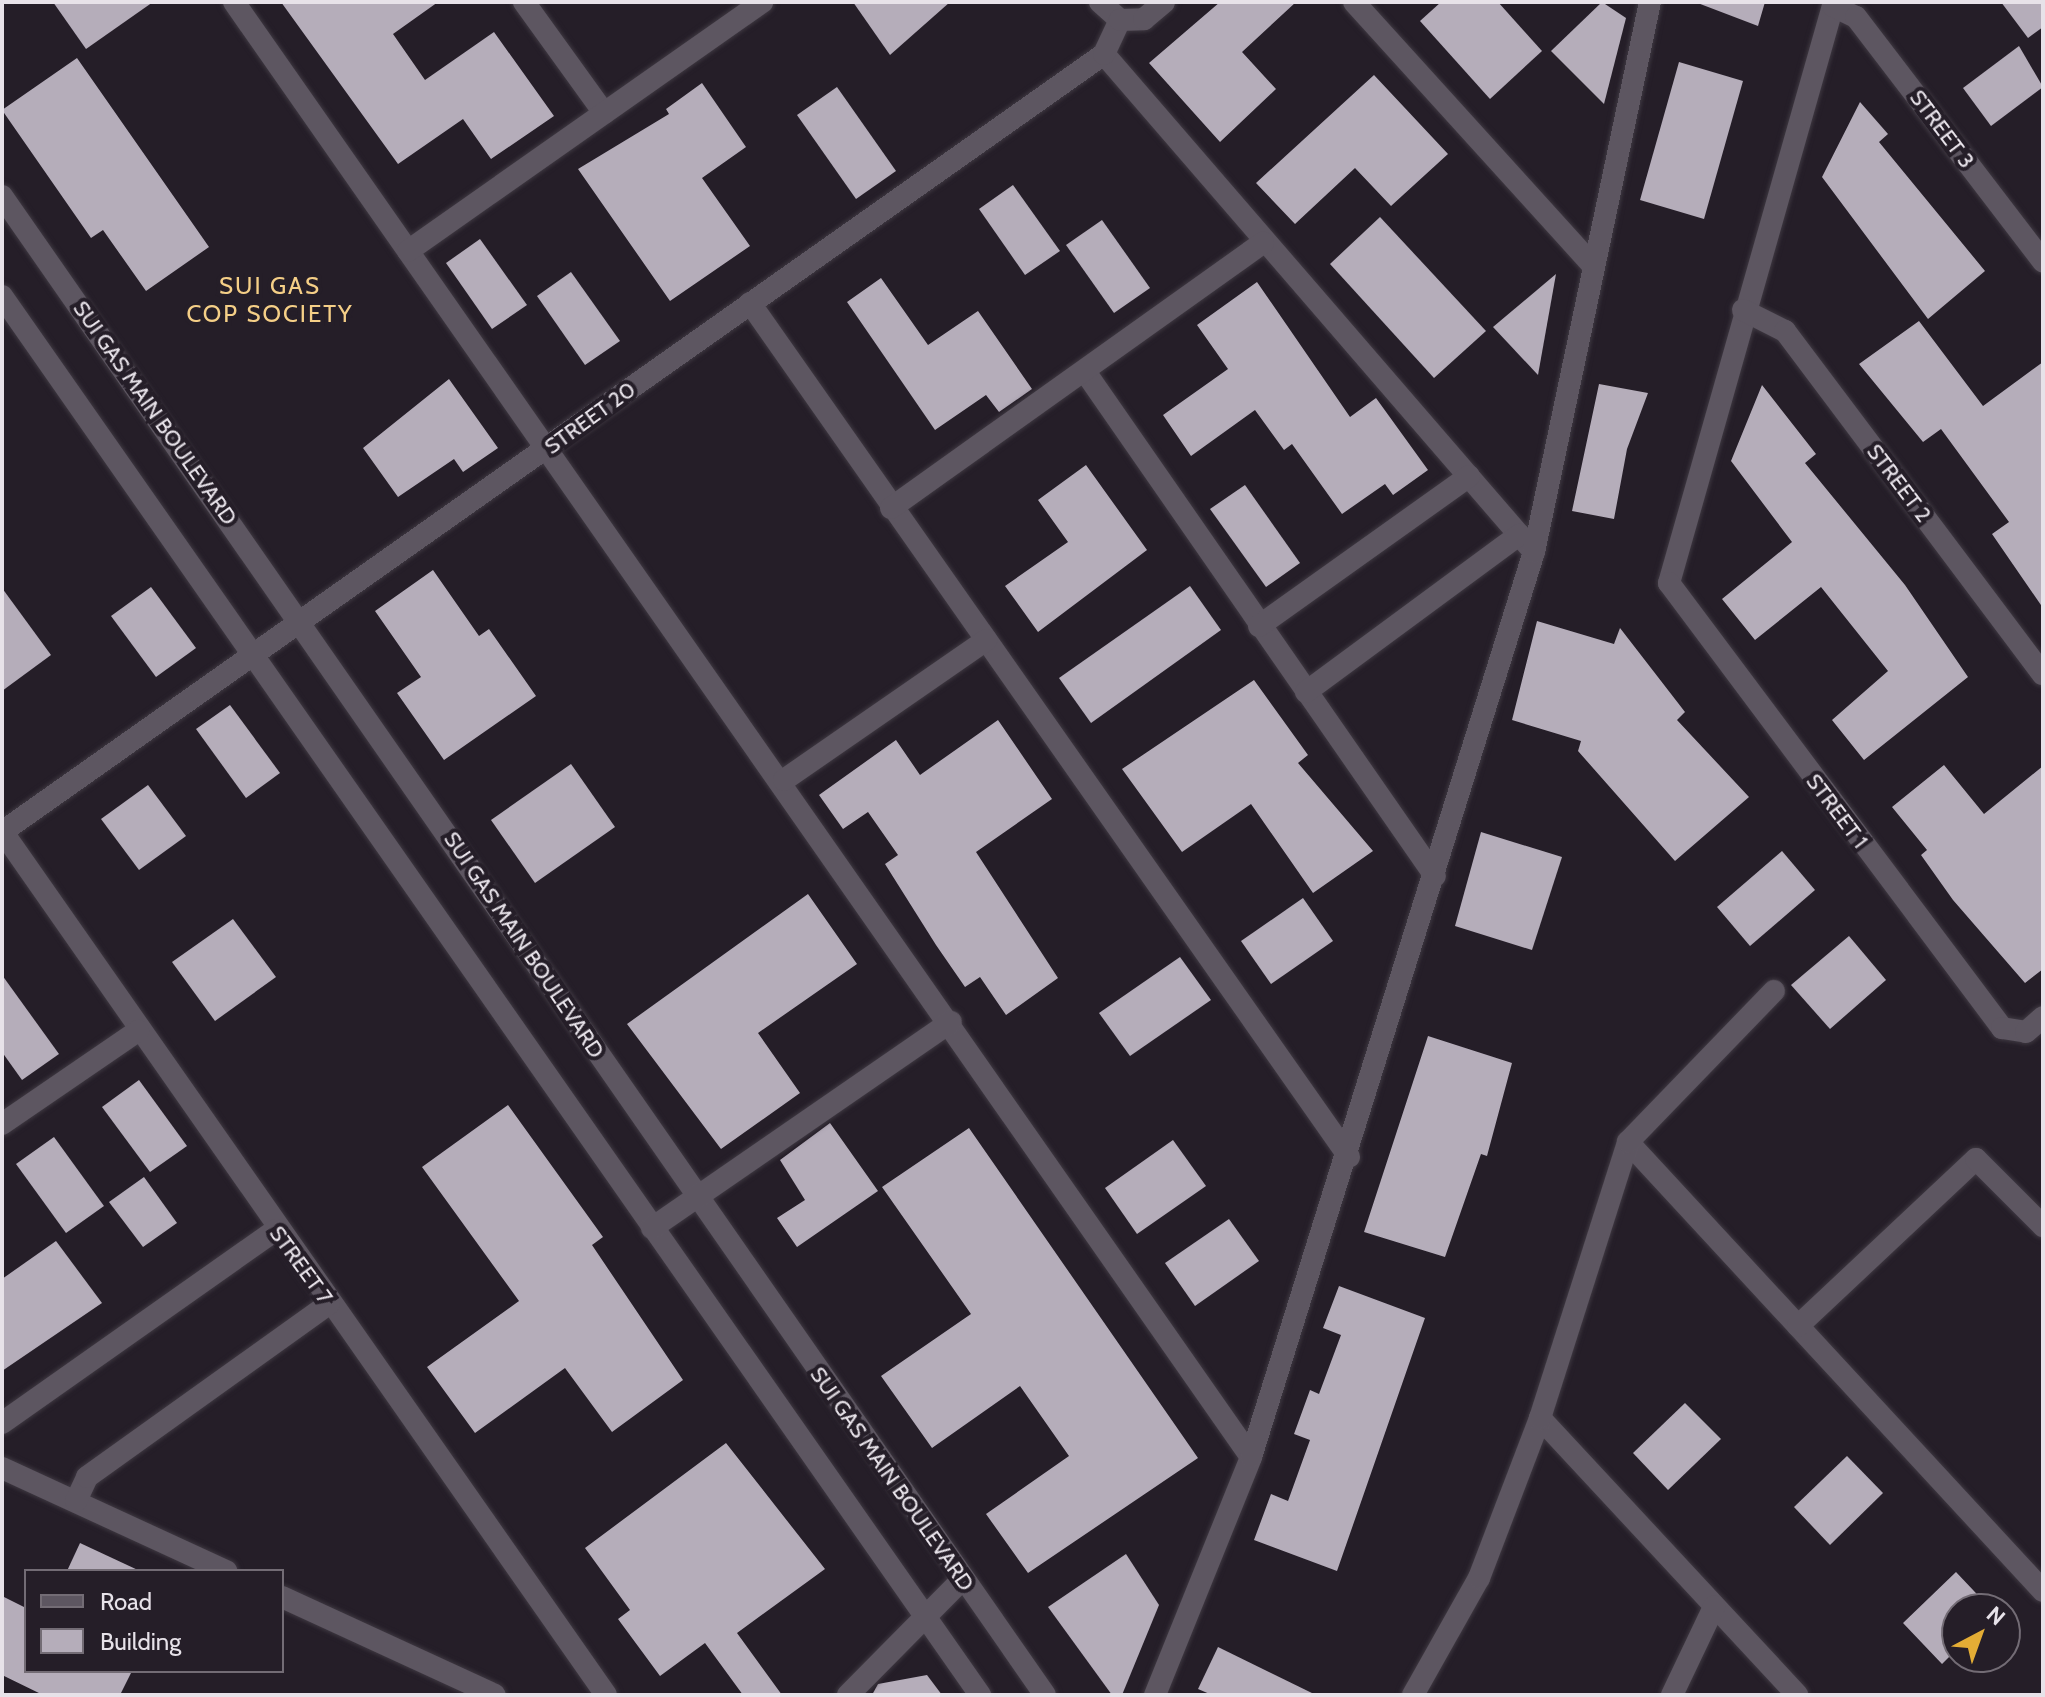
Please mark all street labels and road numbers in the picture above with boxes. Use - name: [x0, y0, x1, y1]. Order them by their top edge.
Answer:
- street label: STREET 3: [1904, 85, 1980, 173]
- street label: SUI GAS MAIN BOULEVARD: [68, 296, 242, 530]
- street label: STREET 20: [539, 376, 641, 460]
- street label: STREET 2: [1861, 439, 1937, 527]
- street label: STREET 1: [1801, 769, 1873, 853]
- street label: SUI GAS MAIN BOULEVARD: [438, 827, 610, 1063]
- street label: STREET 7: [264, 1221, 338, 1309]
- street label: SUI GAS MAIN BOULEVARD: [805, 1362, 979, 1596]

